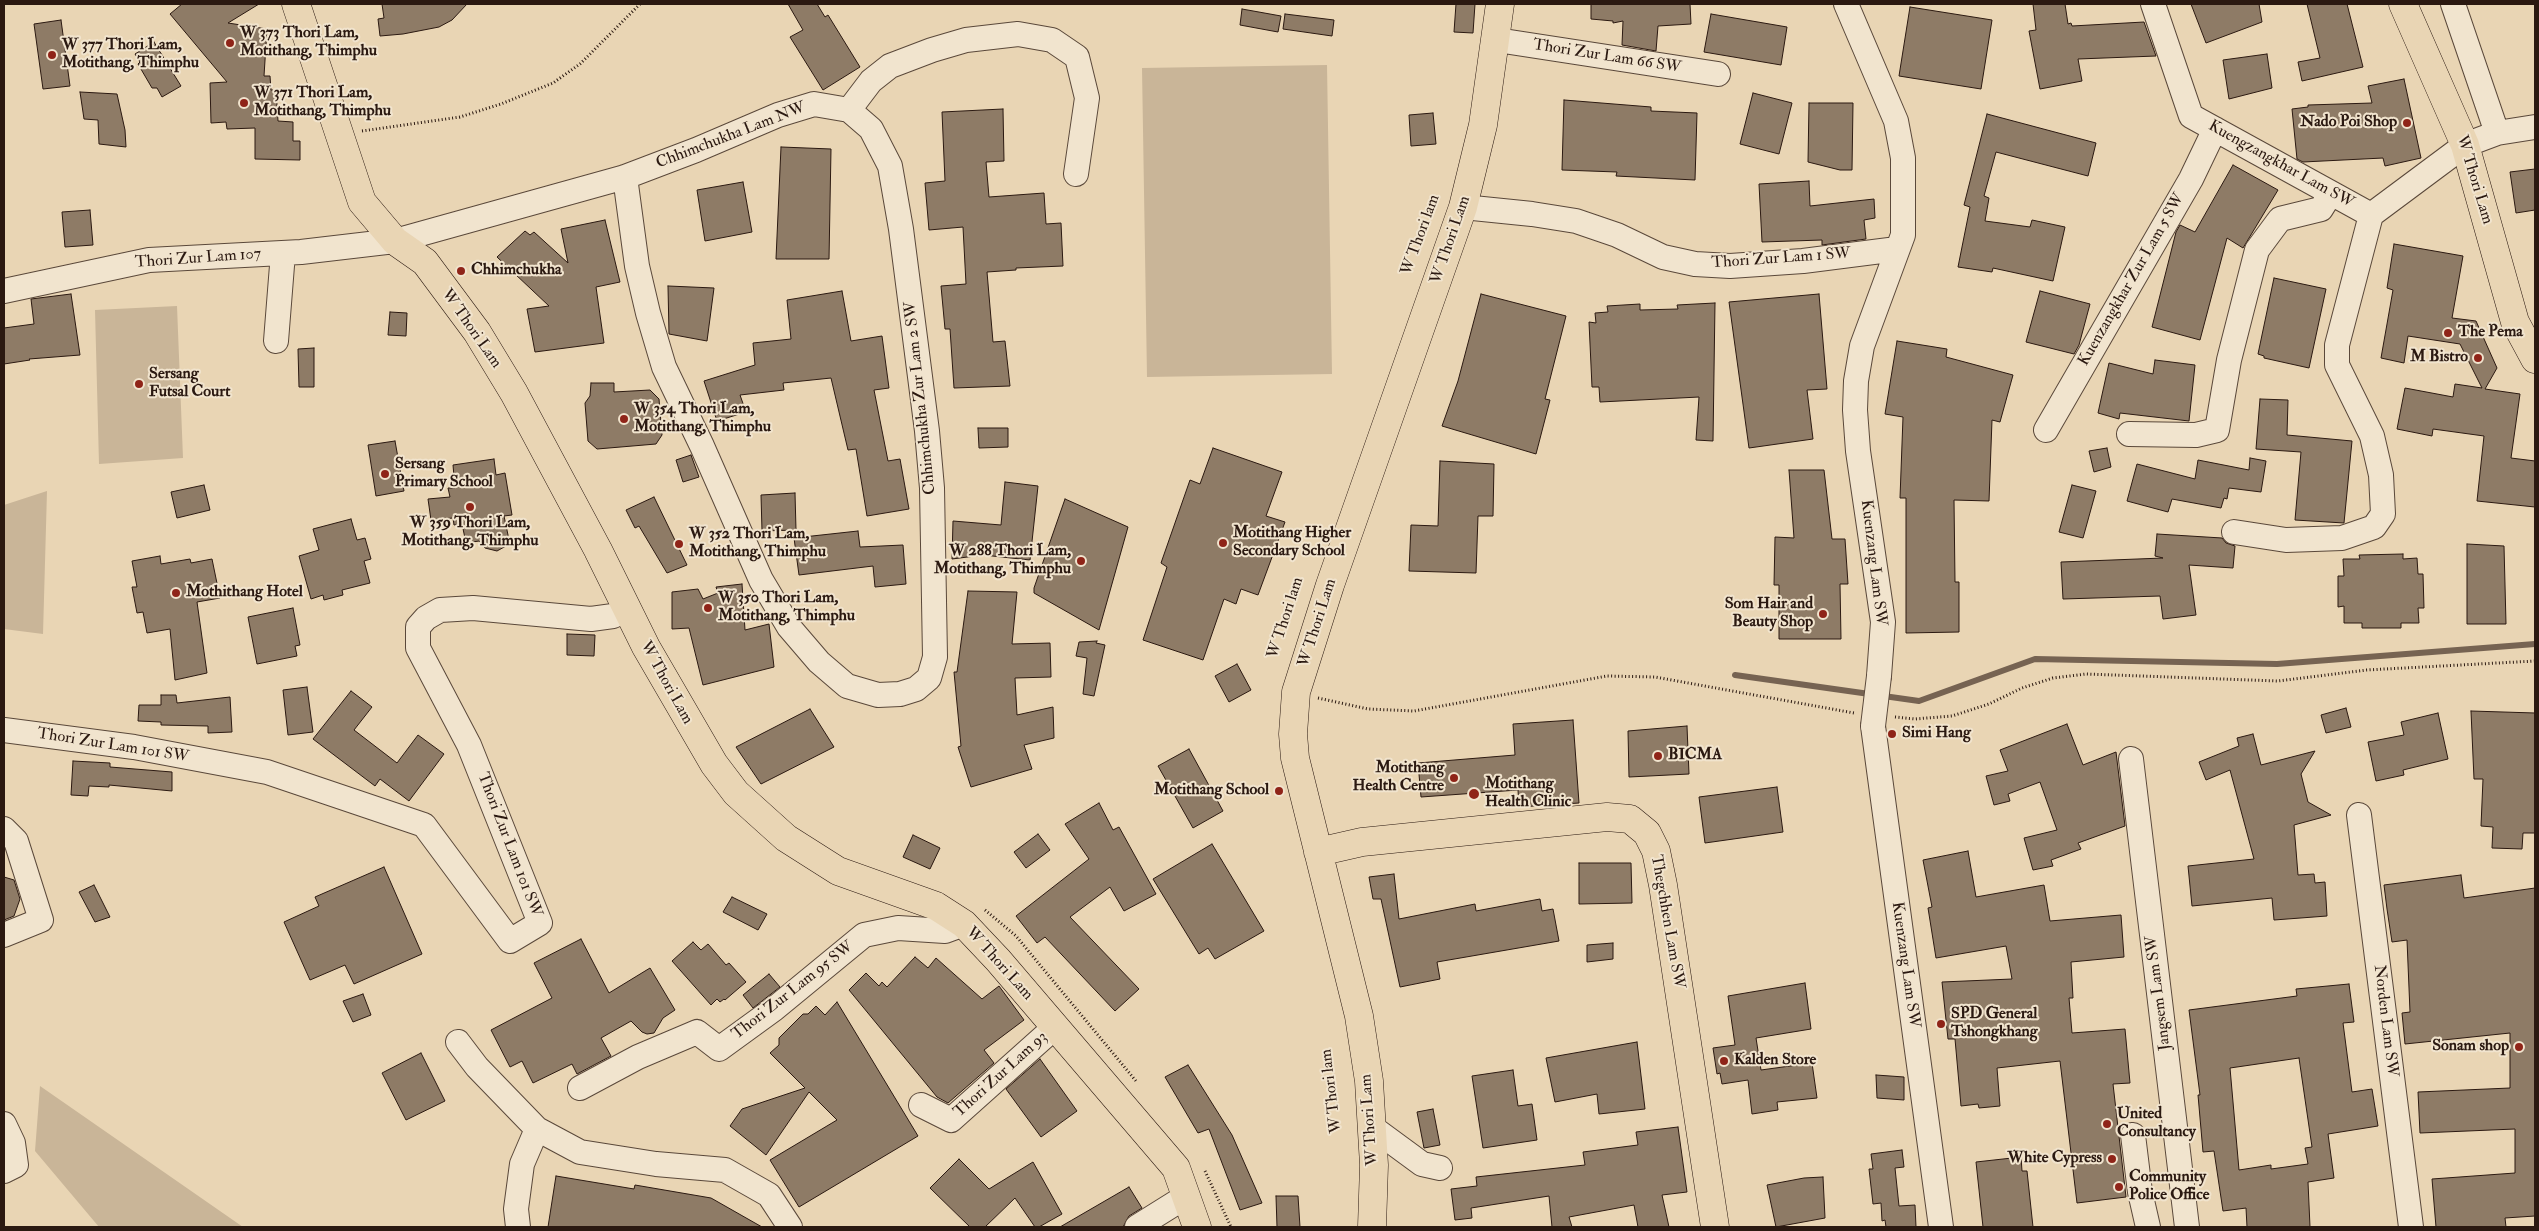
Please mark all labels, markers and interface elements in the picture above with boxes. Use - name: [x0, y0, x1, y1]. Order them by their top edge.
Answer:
- place label: W 373 Thori Lam, Motithang, Thimphu: [240, 24, 377, 62]
- place label: W 377 Thori Lam, Motithang, Thimphu: [62, 36, 199, 74]
- street label: Thori Zur Lam 66 SW: [1532, 36, 1682, 78]
- marker: W 373 Thori Lam, Motithang, Thimphu: [224, 37, 236, 49]
- marker: W 377 Thori Lam, Motithang, Thimphu: [46, 49, 58, 61]
- place label: W 371 Thori Lam, Motithang, Thimphu: [254, 84, 391, 122]
- marker: W 371 Thori Lam, Motithang, Thimphu: [238, 97, 250, 109]
- street label: Chhimchukha Lam NW: [654, 99, 808, 173]
- place label: Nado Poi Shop: [2300, 113, 2397, 133]
- street label: Kuengzangkhar Lam SW: [2205, 117, 2357, 213]
- marker: Nado Poi Shop: [2401, 117, 2413, 129]
- street label: W Thori Lam: [2451, 133, 2497, 227]
- street label: Kuenzangkhar Zur Lam 5 SW: [2075, 191, 2189, 369]
- street label: W Thori lam: [1398, 192, 1444, 278]
- street label: W Thori Lam: [1427, 193, 1475, 287]
- street label: Thori Zur Lam 107: [134, 245, 262, 273]
- street label: Thori Zur Lam 1 SW: [1711, 245, 1851, 273]
- place label: Chhimchukha: [471, 261, 562, 281]
- marker: Chhimchukha: [455, 265, 467, 277]
- street label: W Thori Lam: [437, 286, 505, 372]
- street label: Chhimchukha Zur Lam 2 SW: [901, 300, 941, 496]
- place label: The Pema: [2458, 323, 2523, 343]
- marker: The Pema: [2442, 327, 2454, 339]
- place label: M Bistro: [2410, 348, 2468, 368]
- marker: M Bistro: [2472, 352, 2484, 364]
- place label: Sersang Futsal Court: [149, 365, 230, 403]
- marker: Sersang Futsal Court: [133, 378, 145, 390]
- place label: W 354 Thori Lam, Motithang, Thimphu: [634, 400, 771, 438]
- marker: W 354 Thori Lam, Motithang, Thimphu: [618, 413, 630, 425]
- place label: Sersang Primary School: [395, 455, 493, 493]
- marker: Sersang Primary School: [379, 468, 391, 480]
- street label: Kuenzang Lam SW: [1856, 499, 1890, 627]
- marker: W 359 Thori Lam, Motithang, Thimphu: [464, 501, 476, 513]
- place label: W 359 Thori Lam, Motithang, Thimphu: [402, 514, 538, 552]
- place label: Motithang Higher Secondary School: [1233, 524, 1351, 562]
- place label: W 352 Thori Lam, Motithang, Thimphu: [689, 525, 826, 563]
- marker: Motithang Higher Secondary School: [1217, 537, 1229, 549]
- marker: W 352 Thori Lam, Motithang, Thimphu: [673, 538, 685, 550]
- place label: W 288 Thori Lam, Motithang, Thimphu: [934, 542, 1071, 580]
- marker: W 288 Thori Lam, Motithang, Thimphu: [1075, 555, 1087, 567]
- street label: W Thori lam: [1264, 575, 1308, 661]
- street label: W Thori Lam: [1295, 576, 1341, 670]
- place label: Mothithang Hotel: [186, 583, 303, 603]
- marker: Mothithang Hotel: [170, 587, 182, 599]
- place label: W 350 Thori Lam, Motithang, Thimphu: [718, 589, 855, 627]
- place label: Som Hair and Beauty Shop: [1725, 595, 1813, 633]
- marker: W 350 Thori Lam, Motithang, Thimphu: [702, 602, 714, 614]
- marker: Som Hair and Beauty Shop: [1817, 608, 1829, 620]
- street label: W Thori Lam: [635, 638, 697, 728]
- place label: Simi Hang: [1902, 724, 1971, 744]
- street label: Thori Zur Lam 101 SW: [36, 725, 190, 767]
- marker: Simi Hang: [1886, 728, 1898, 740]
- place label: BICMA: [1668, 746, 1722, 766]
- marker: BICMA: [1652, 750, 1664, 762]
- place label: Motithang Health Centre: [1353, 759, 1444, 797]
- street label: Thori Zur Lam 101 SW: [473, 770, 545, 920]
- marker: Motithang Health Centre: [1448, 772, 1460, 784]
- place label: Motithang Health Clinic: [1485, 775, 1571, 813]
- place label: Motithang School: [1154, 781, 1269, 801]
- marker: Motithang School: [1273, 785, 1285, 797]
- marker: Motithang Health Clinic: [1467, 787, 1481, 801]
- street label: Thegchhen Lam SW: [1646, 854, 1688, 990]
- street label: Kuenzang Lam SW: [1887, 901, 1923, 1029]
- street label: W Thori Lam: [961, 923, 1037, 1005]
- street label: Jangsem Lam SW: [2142, 934, 2176, 1052]
- street label: Thori Zur Lam 95 SW: [728, 938, 858, 1044]
- street label: Norden Lam SW: [2369, 964, 2401, 1078]
- place label: SPD General Tshongkhang: [1951, 1005, 2038, 1043]
- marker: SPD General Tshongkhang: [1935, 1018, 1947, 1030]
- street label: Thori Zur Lam 93: [950, 1028, 1052, 1122]
- place label: Sonam shop: [2432, 1037, 2509, 1057]
- marker: Sonam shop: [2513, 1041, 2525, 1053]
- street label: W Thori lam: [1317, 1048, 1347, 1134]
- place label: Kalden Store: [1734, 1051, 1816, 1071]
- marker: Kalden Store: [1718, 1055, 1730, 1067]
- street label: W Thori Lam: [1357, 1074, 1383, 1166]
- place label: United Consultancy: [2117, 1105, 2196, 1143]
- marker: United Consultancy: [2101, 1118, 2113, 1130]
- place label: White Cypress: [2008, 1149, 2102, 1169]
- marker: White Cypress: [2106, 1153, 2118, 1165]
- place label: Community Police Office: [2129, 1168, 2209, 1206]
- marker: Community Police Office: [2113, 1181, 2125, 1193]

